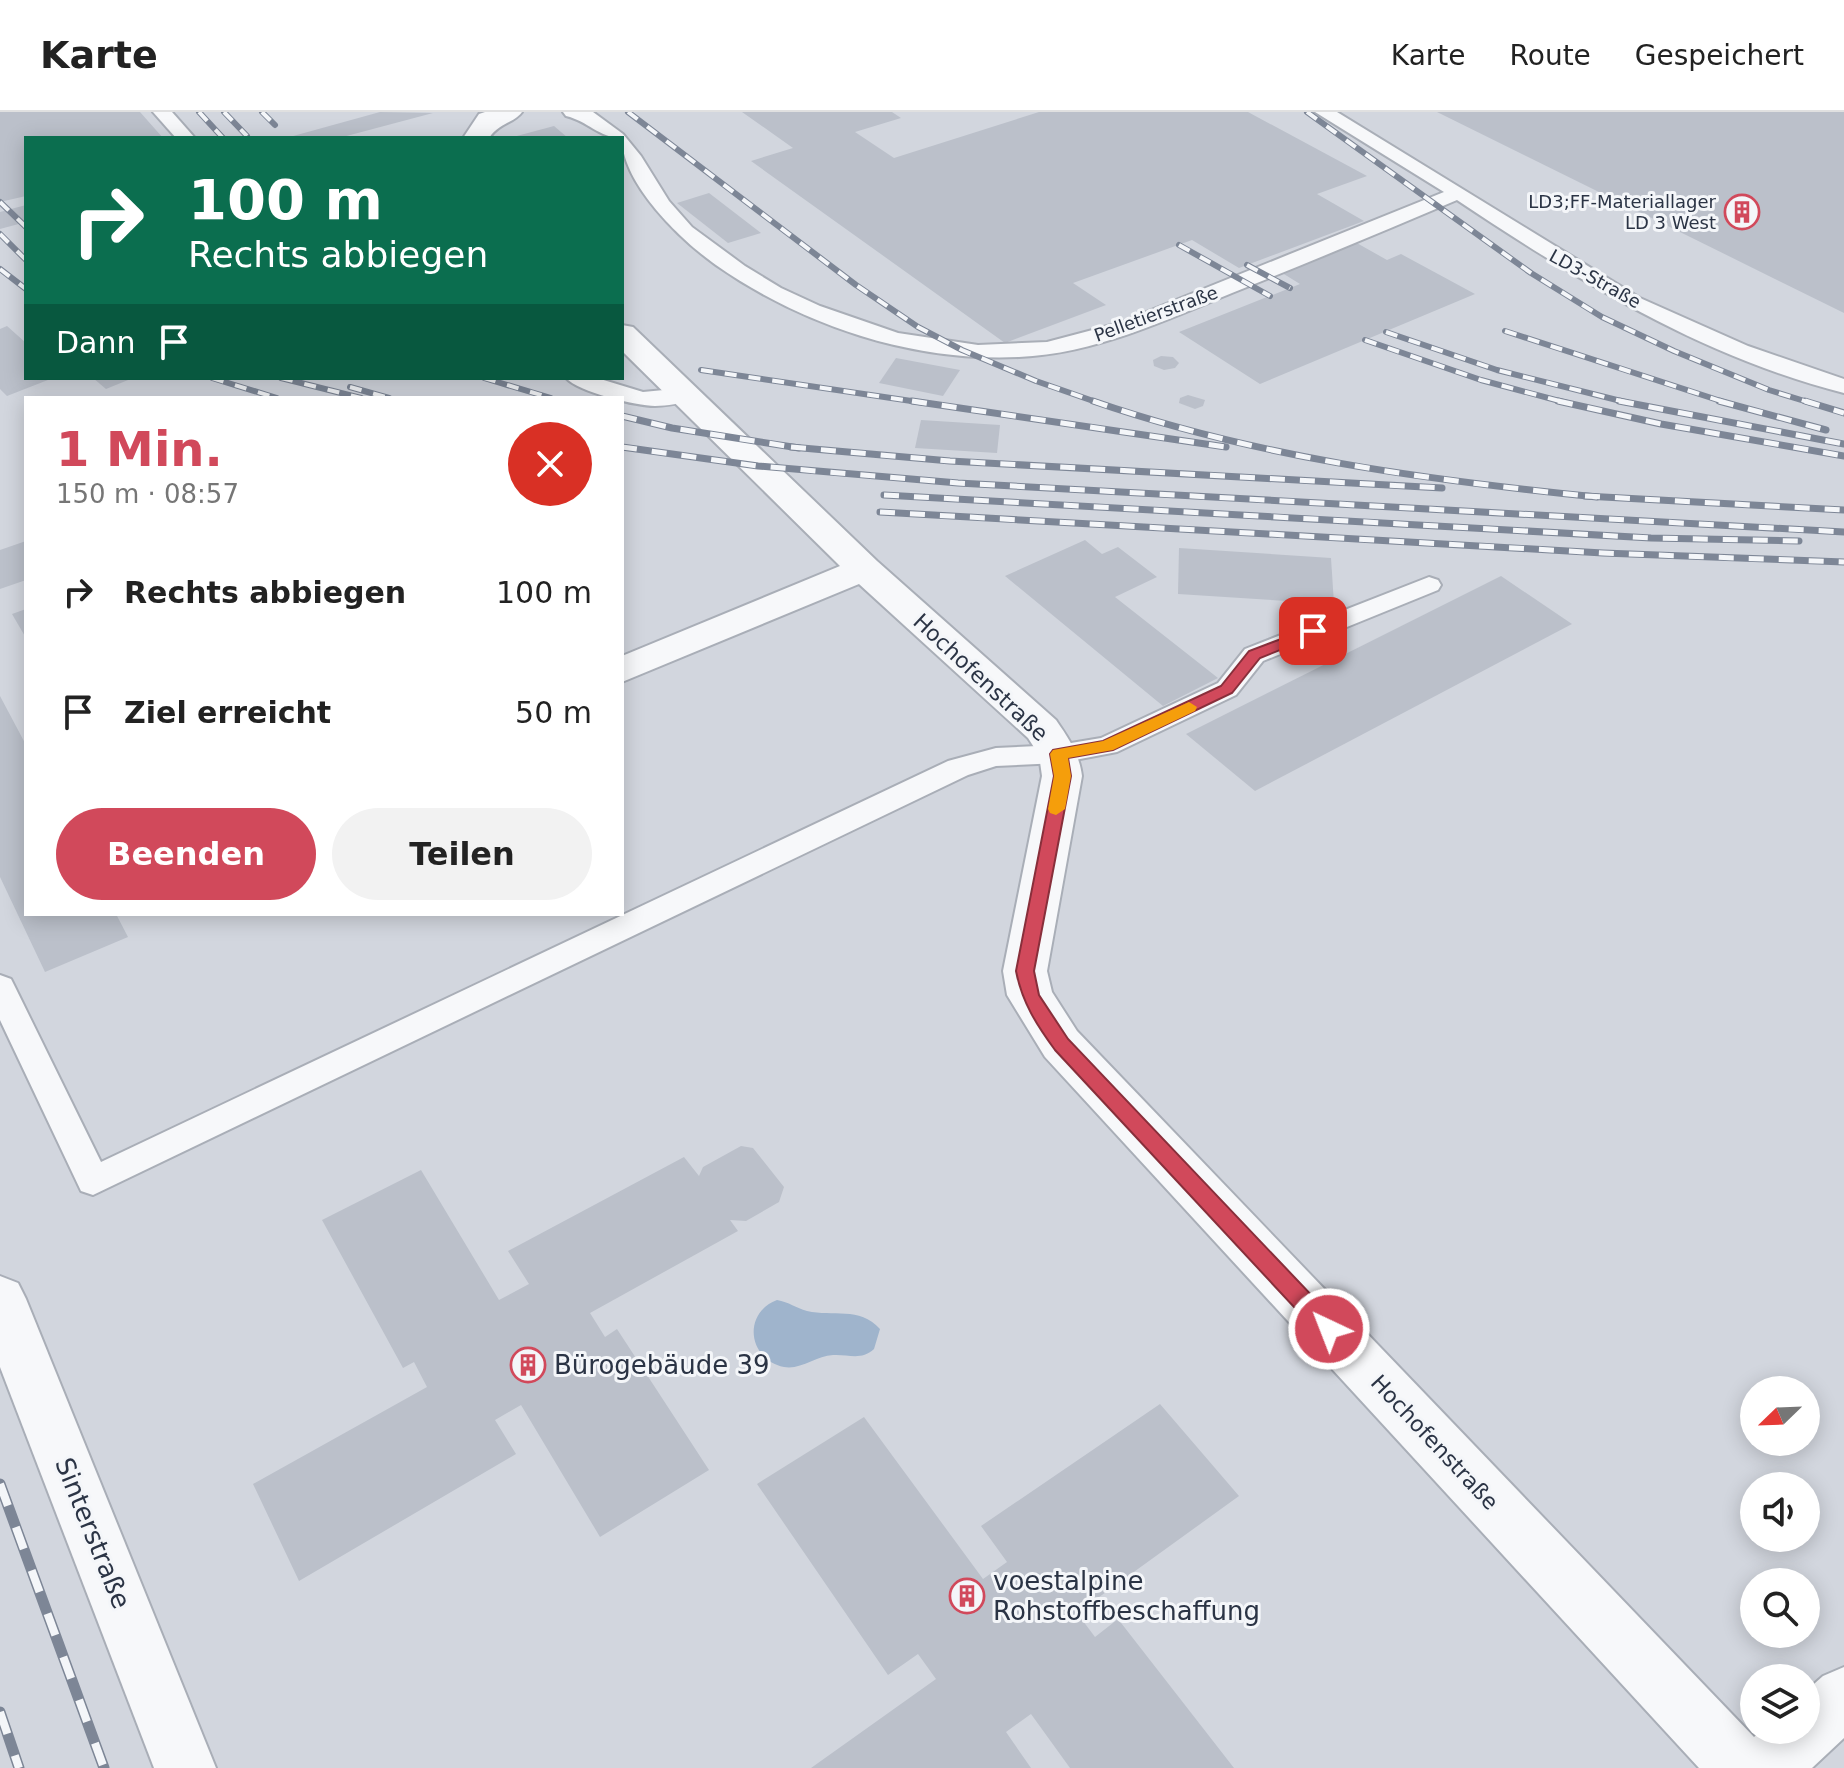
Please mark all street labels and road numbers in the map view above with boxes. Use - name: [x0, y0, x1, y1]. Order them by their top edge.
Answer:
- street label: LD3-Straße: [1546, 245, 1645, 312]
- street label: Pelletierstraße: [1091, 281, 1221, 346]
- street label: Hochofenstraße: [908, 609, 1053, 746]
- street label: Hochofenstraße: [1366, 1370, 1503, 1515]
- street label: Sinterstraße: [49, 1453, 137, 1613]

